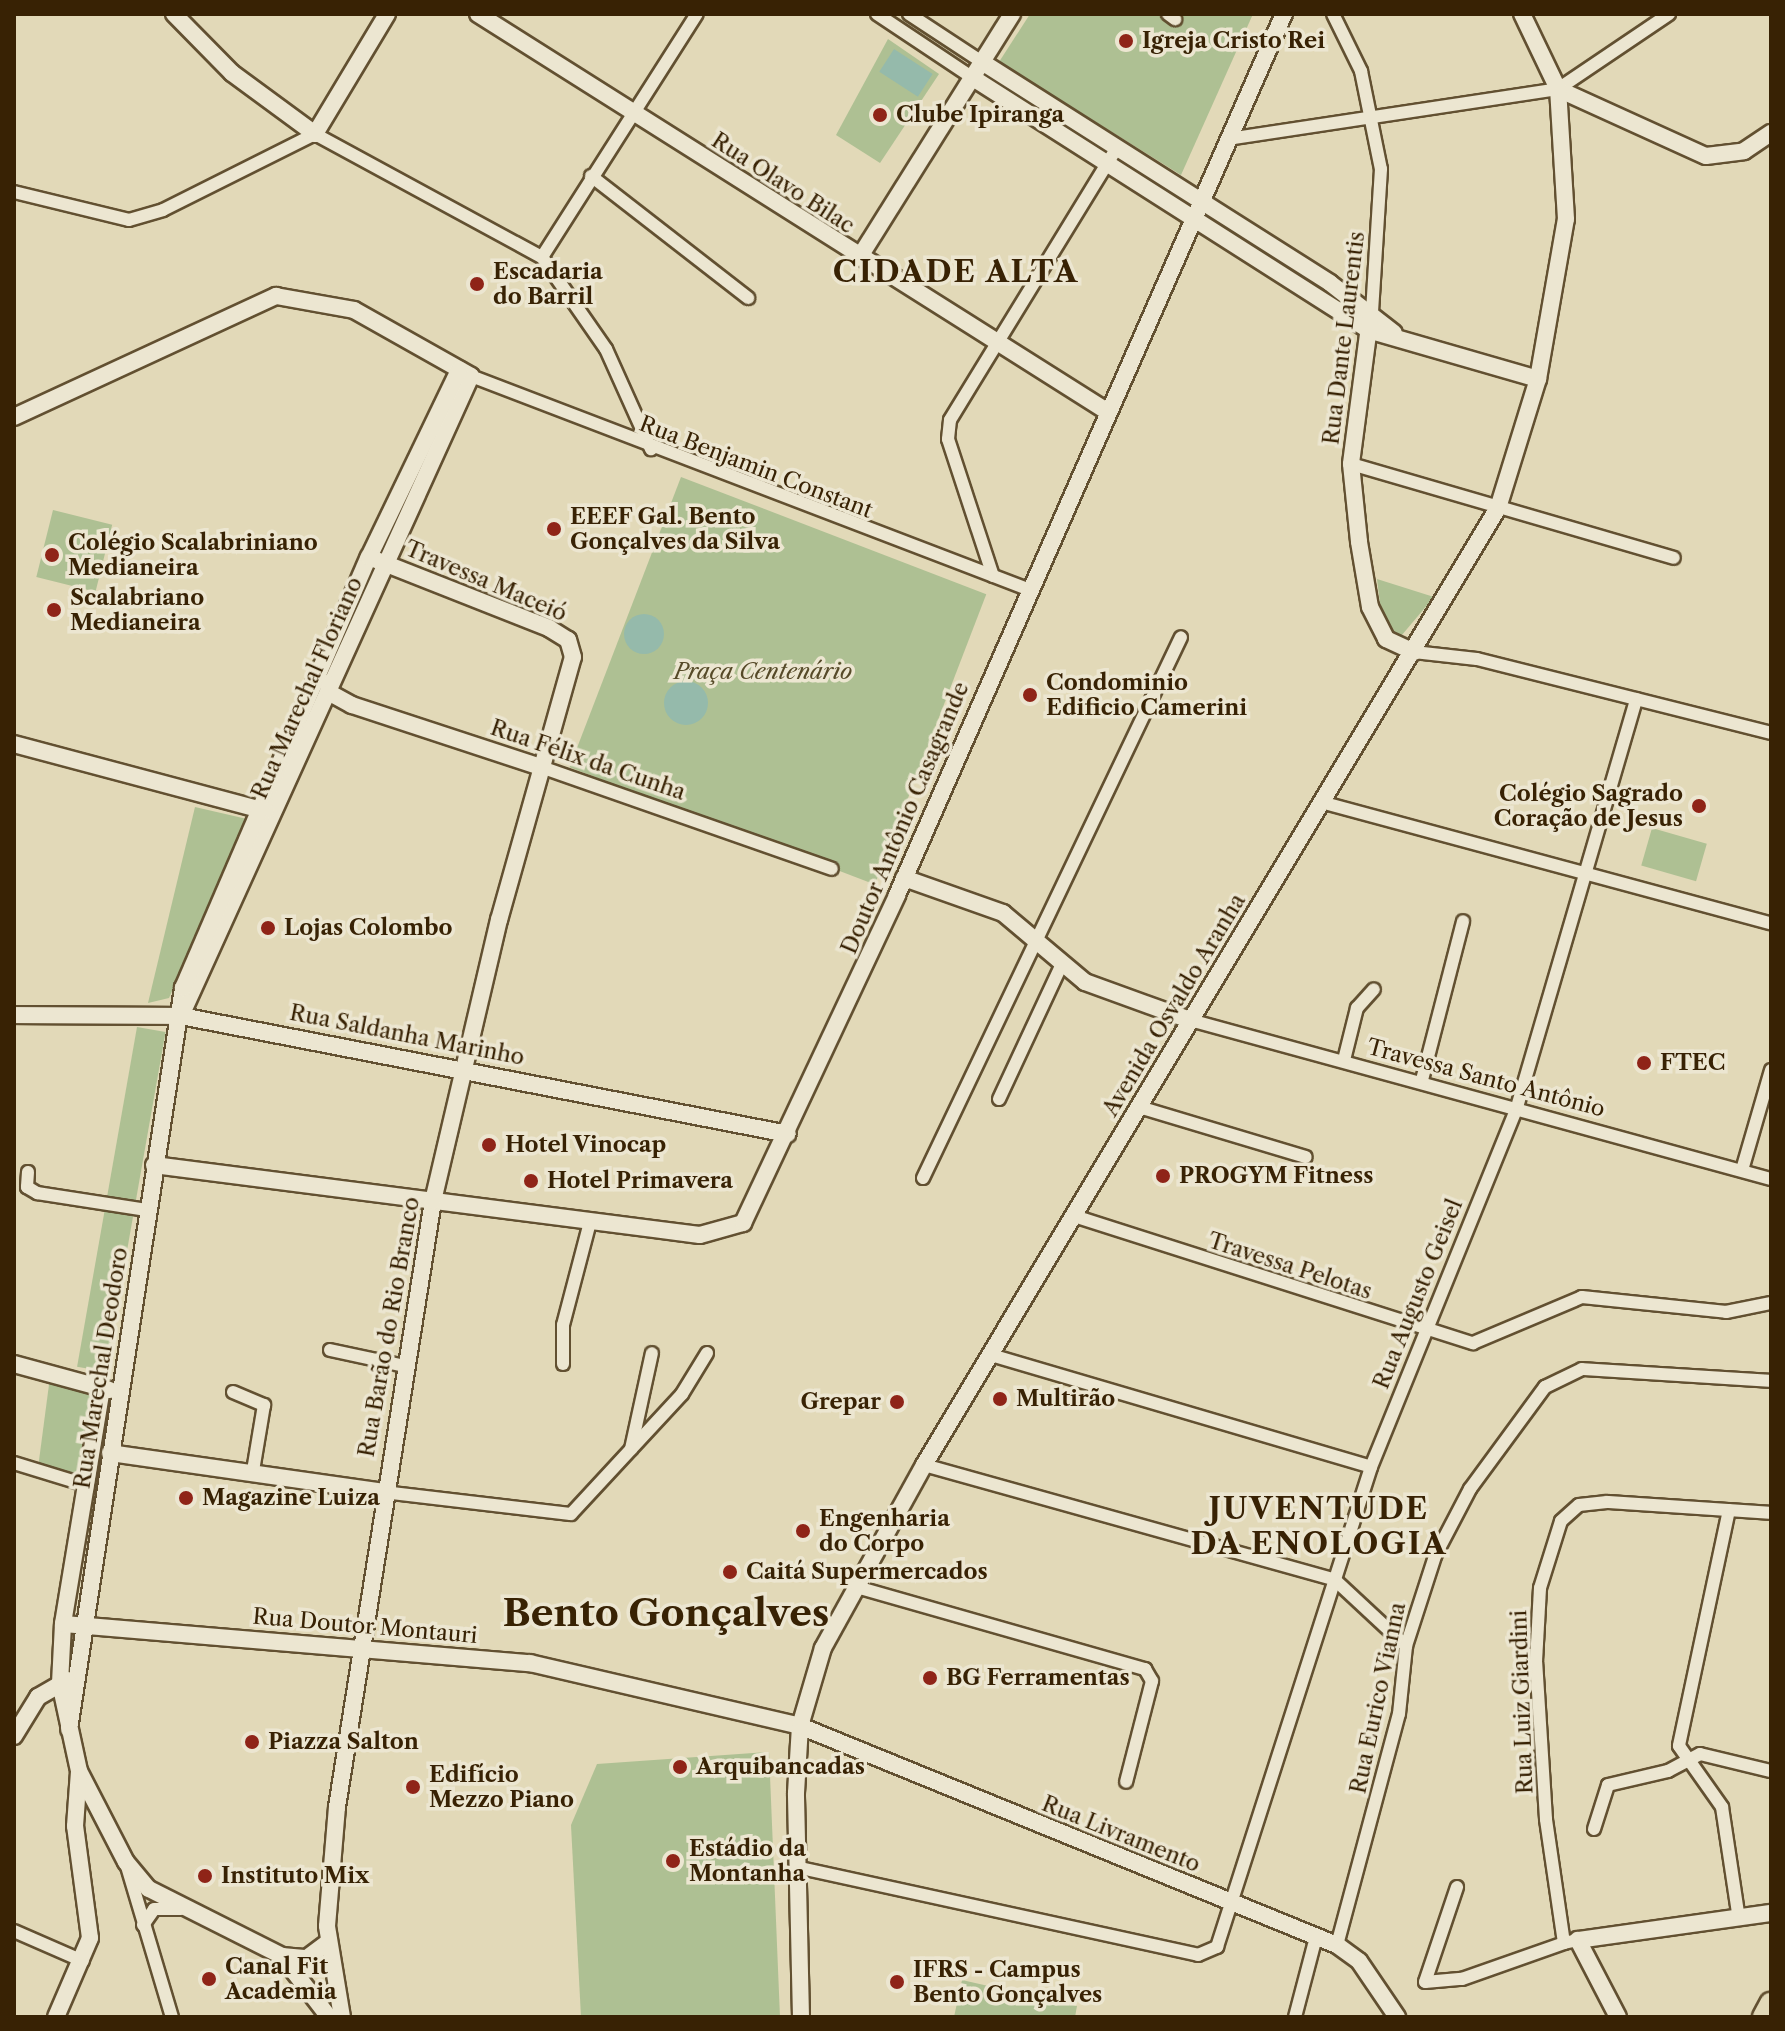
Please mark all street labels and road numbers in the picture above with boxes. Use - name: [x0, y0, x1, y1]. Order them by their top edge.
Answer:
- street label: Rua Olavo Bilac: [707, 127, 859, 239]
- street label: Rua Dante Laurentis: [1318, 230, 1370, 446]
- street label: Rua Benjamin Constant: [636, 410, 876, 524]
- street label: Travessa Maceió: [401, 535, 571, 627]
- street label: Rua Marechal Floriano: [246, 573, 368, 803]
- street label: Doutor Antônio Casagrande: [835, 678, 975, 958]
- street label: Rua Félix da Cunha: [487, 714, 689, 806]
- street label: Avenida Osvaldo Aranha: [1097, 888, 1251, 1122]
- street label: Rua Saldanha Marinho: [287, 999, 527, 1071]
- street label: Travessa Santo Antônio: [1364, 1033, 1608, 1123]
- street label: Rua Barão do Rio Branco: [353, 1195, 425, 1459]
- street label: Rua Augusto Geisel: [1368, 1195, 1468, 1393]
- street label: Travessa Pelotas: [1205, 1227, 1375, 1305]
- street label: Rua Marechal Deodoro: [69, 1245, 133, 1491]
- street label: Rua Eurico Vianna: [1345, 1599, 1411, 1797]
- street label: Rua Doutor Montauri: [251, 1603, 479, 1649]
- street label: Rua Luiz Giardini: [1506, 1609, 1538, 1795]
- street label: Rua Livramento: [1038, 1790, 1204, 1878]

